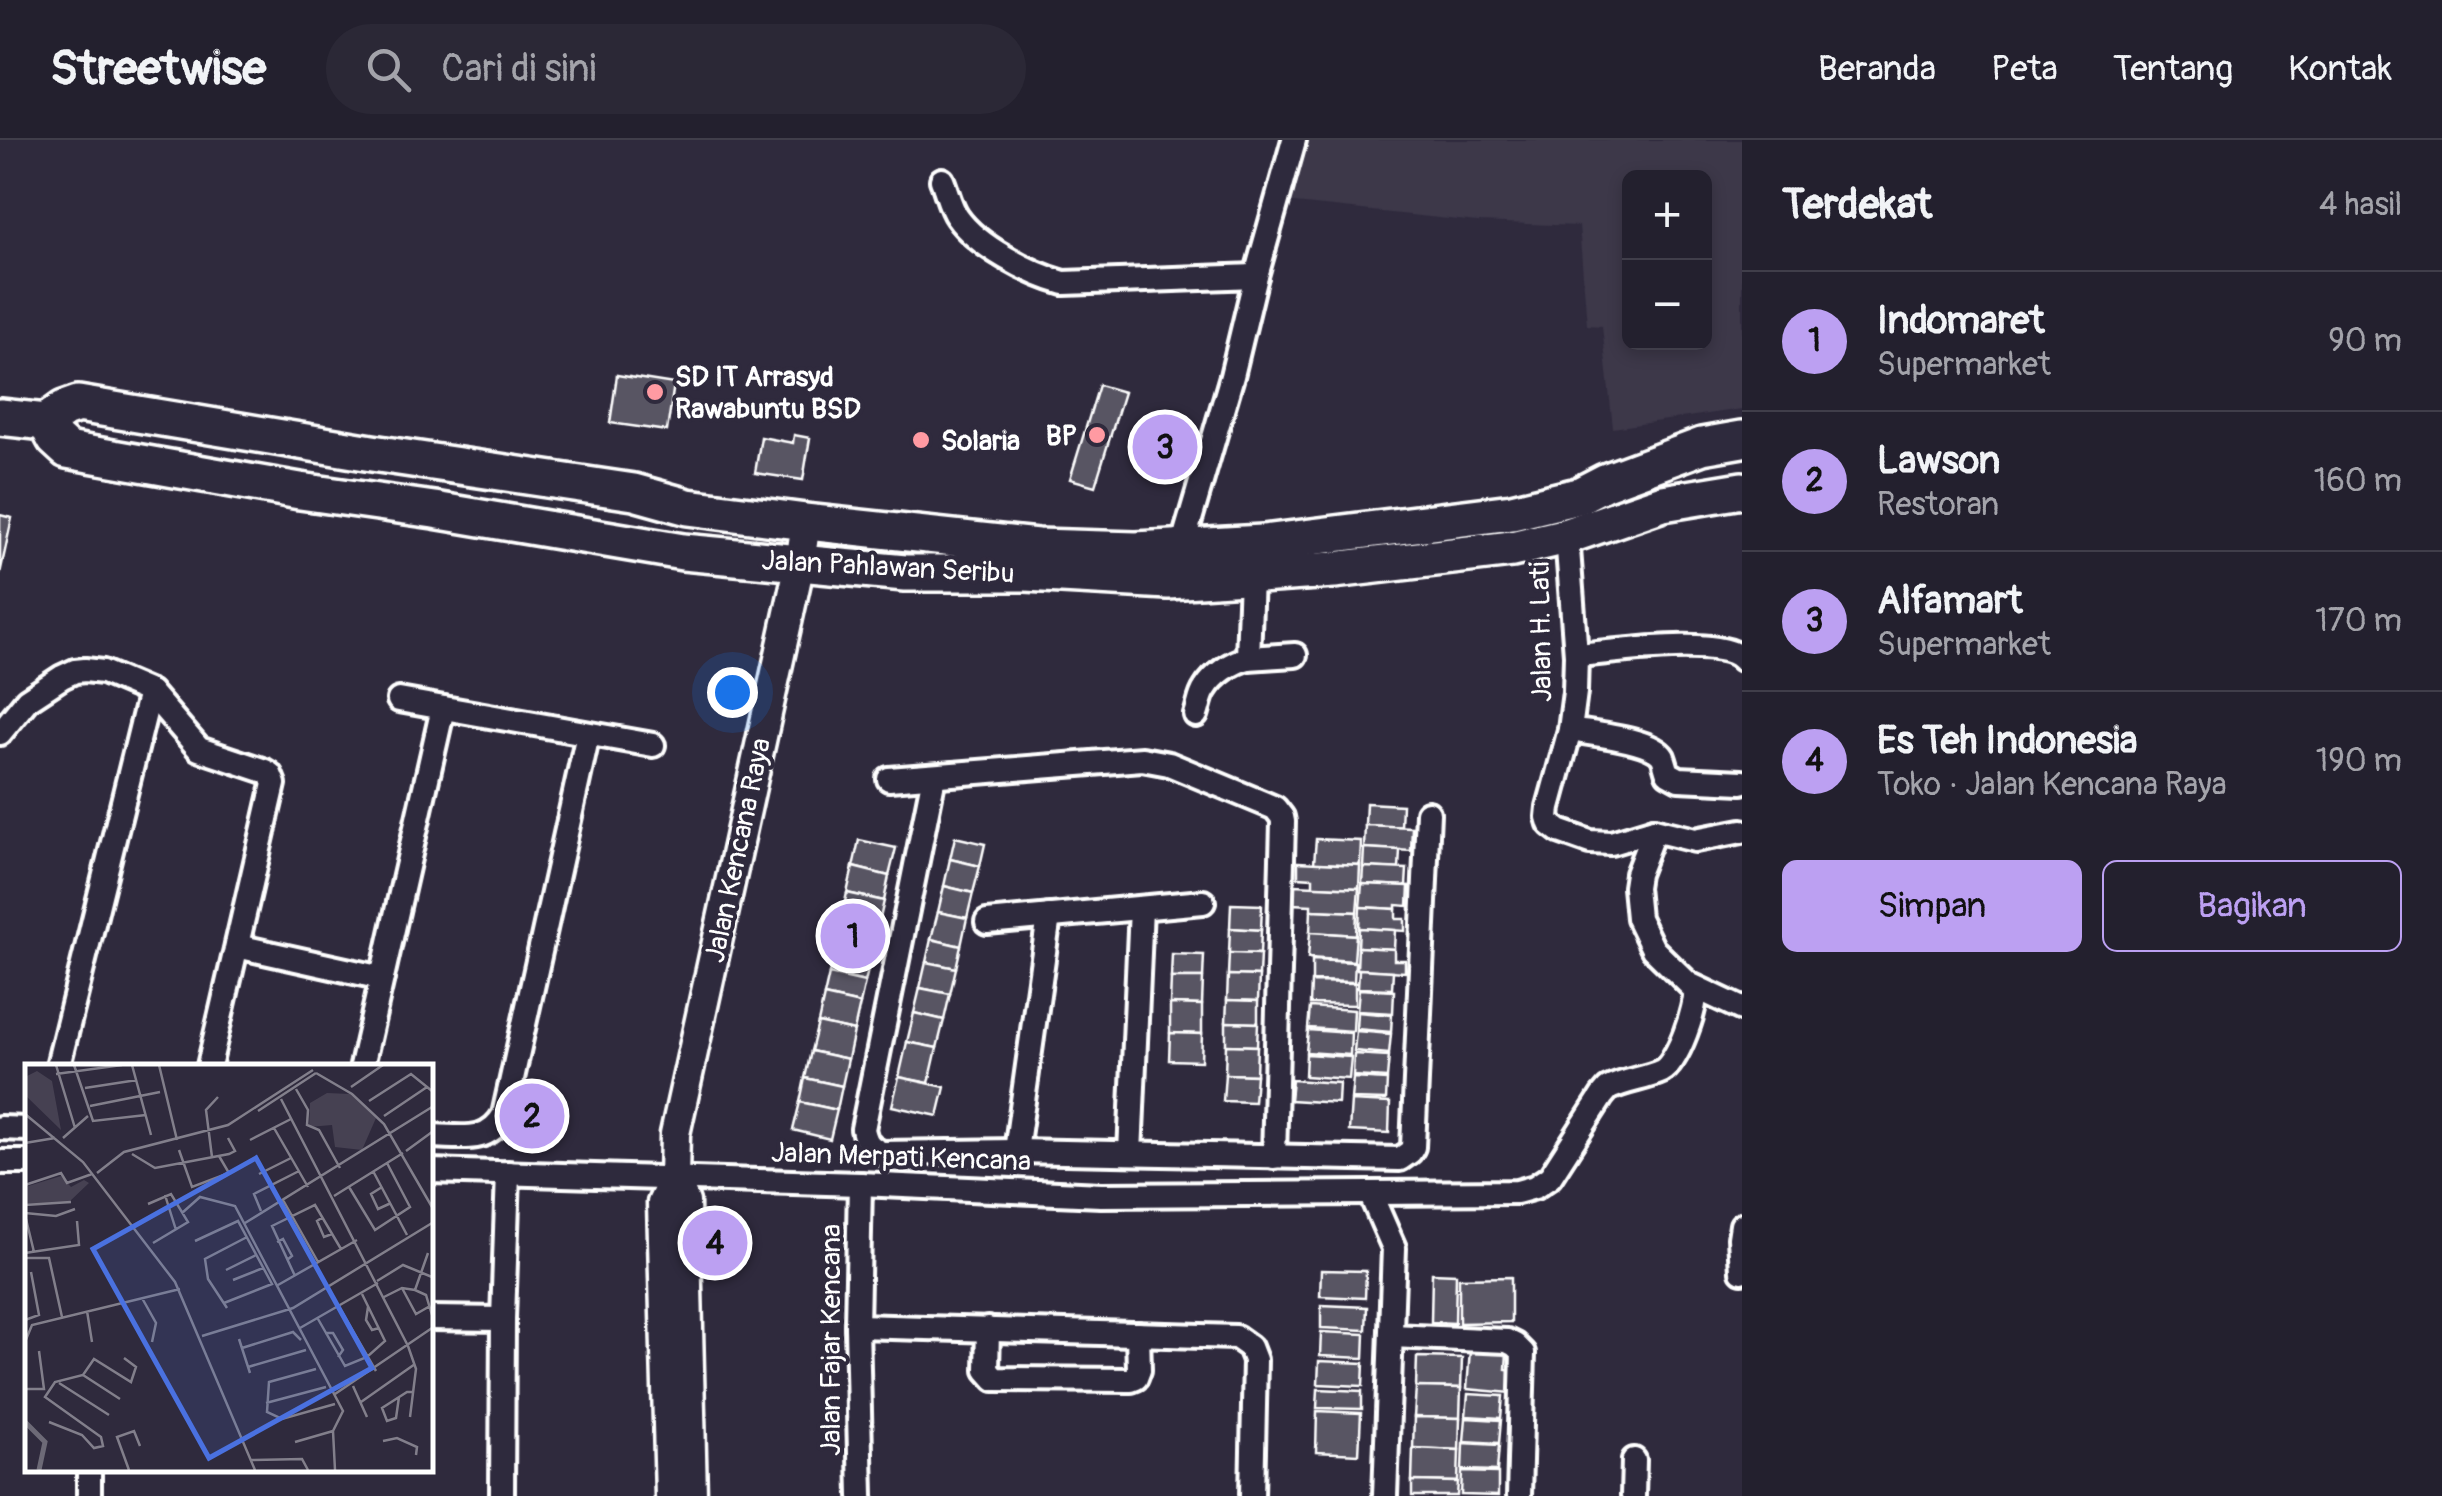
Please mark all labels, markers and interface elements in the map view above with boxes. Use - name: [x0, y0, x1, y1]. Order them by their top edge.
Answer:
- search box: [326, 24, 1026, 114]
- text: Streetwise: [50, 39, 266, 99]
- icon: search: [361, 42, 416, 97]
- text: Cari di sini: [441, 45, 596, 93]
- text: Beranda: [1818, 47, 1936, 91]
- text: Peta: [1991, 47, 2058, 91]
- text: Tentang: [2113, 47, 2233, 91]
- text: Kontak: [2288, 47, 2392, 91]
- map controls: [1622, 170, 1712, 350]
- button: +: [1622, 170, 1712, 260]
- text: Terdekat: [1782, 179, 1932, 231]
- text: 4 hasil: [2319, 185, 2402, 225]
- button: −: [1622, 260, 1712, 350]
- text: Indomaret: [1877, 297, 2045, 345]
- text: 1: [1808, 321, 1821, 361]
- text: 90 m: [2328, 321, 2402, 361]
- text: Supermarket: [1877, 345, 2051, 385]
- place label: SD IT Arrasyd Rawabuntu BSD: [675, 360, 861, 427]
- marker: SD IT Arrasyd Rawabuntu BSD: [644, 381, 666, 403]
- pin: 3: [1132, 410, 1198, 484]
- place label: BP: [1046, 419, 1077, 454]
- place label: Solaria: [941, 424, 1020, 459]
- marker: BP: [1086, 424, 1108, 446]
- marker: Solaria: [910, 429, 932, 451]
- text: Lawson: [1877, 437, 2000, 485]
- text: 2: [1806, 461, 1823, 501]
- text: 160 m: [2314, 461, 2402, 501]
- text: Restoran: [1877, 485, 1999, 525]
- street label: Jalan Pahlawan Seribu: [761, 543, 1015, 592]
- street label: Jalan H. Lati: [1523, 561, 1560, 703]
- text: Alfamart: [1877, 577, 2023, 625]
- text: 3: [1806, 601, 1823, 641]
- text: 170 m: [2315, 601, 2402, 641]
- text: Supermarket: [1877, 625, 2051, 665]
- your location: [707, 667, 758, 718]
- text: Es Teh Indonesia: [1877, 717, 2137, 765]
- street label: Jalan Kencana Raya: [698, 735, 779, 966]
- text: 4: [1805, 741, 1824, 781]
- text: 190 m: [2316, 741, 2402, 781]
- text: Toko · Jalan Kencana Raya: [1877, 765, 2227, 805]
- button: Simpan: [1782, 860, 2082, 952]
- button: Bagikan: [2102, 860, 2402, 952]
- pin: 1: [820, 898, 886, 974]
- inset map: [25, 1064, 432, 1471]
- pin: 2: [500, 1078, 564, 1154]
- street label: Jalan Merpati Kencana: [770, 1135, 1032, 1180]
- pin: 4: [682, 1206, 748, 1280]
- street label: Jalan Fajar Kencana: [814, 1224, 849, 1456]

